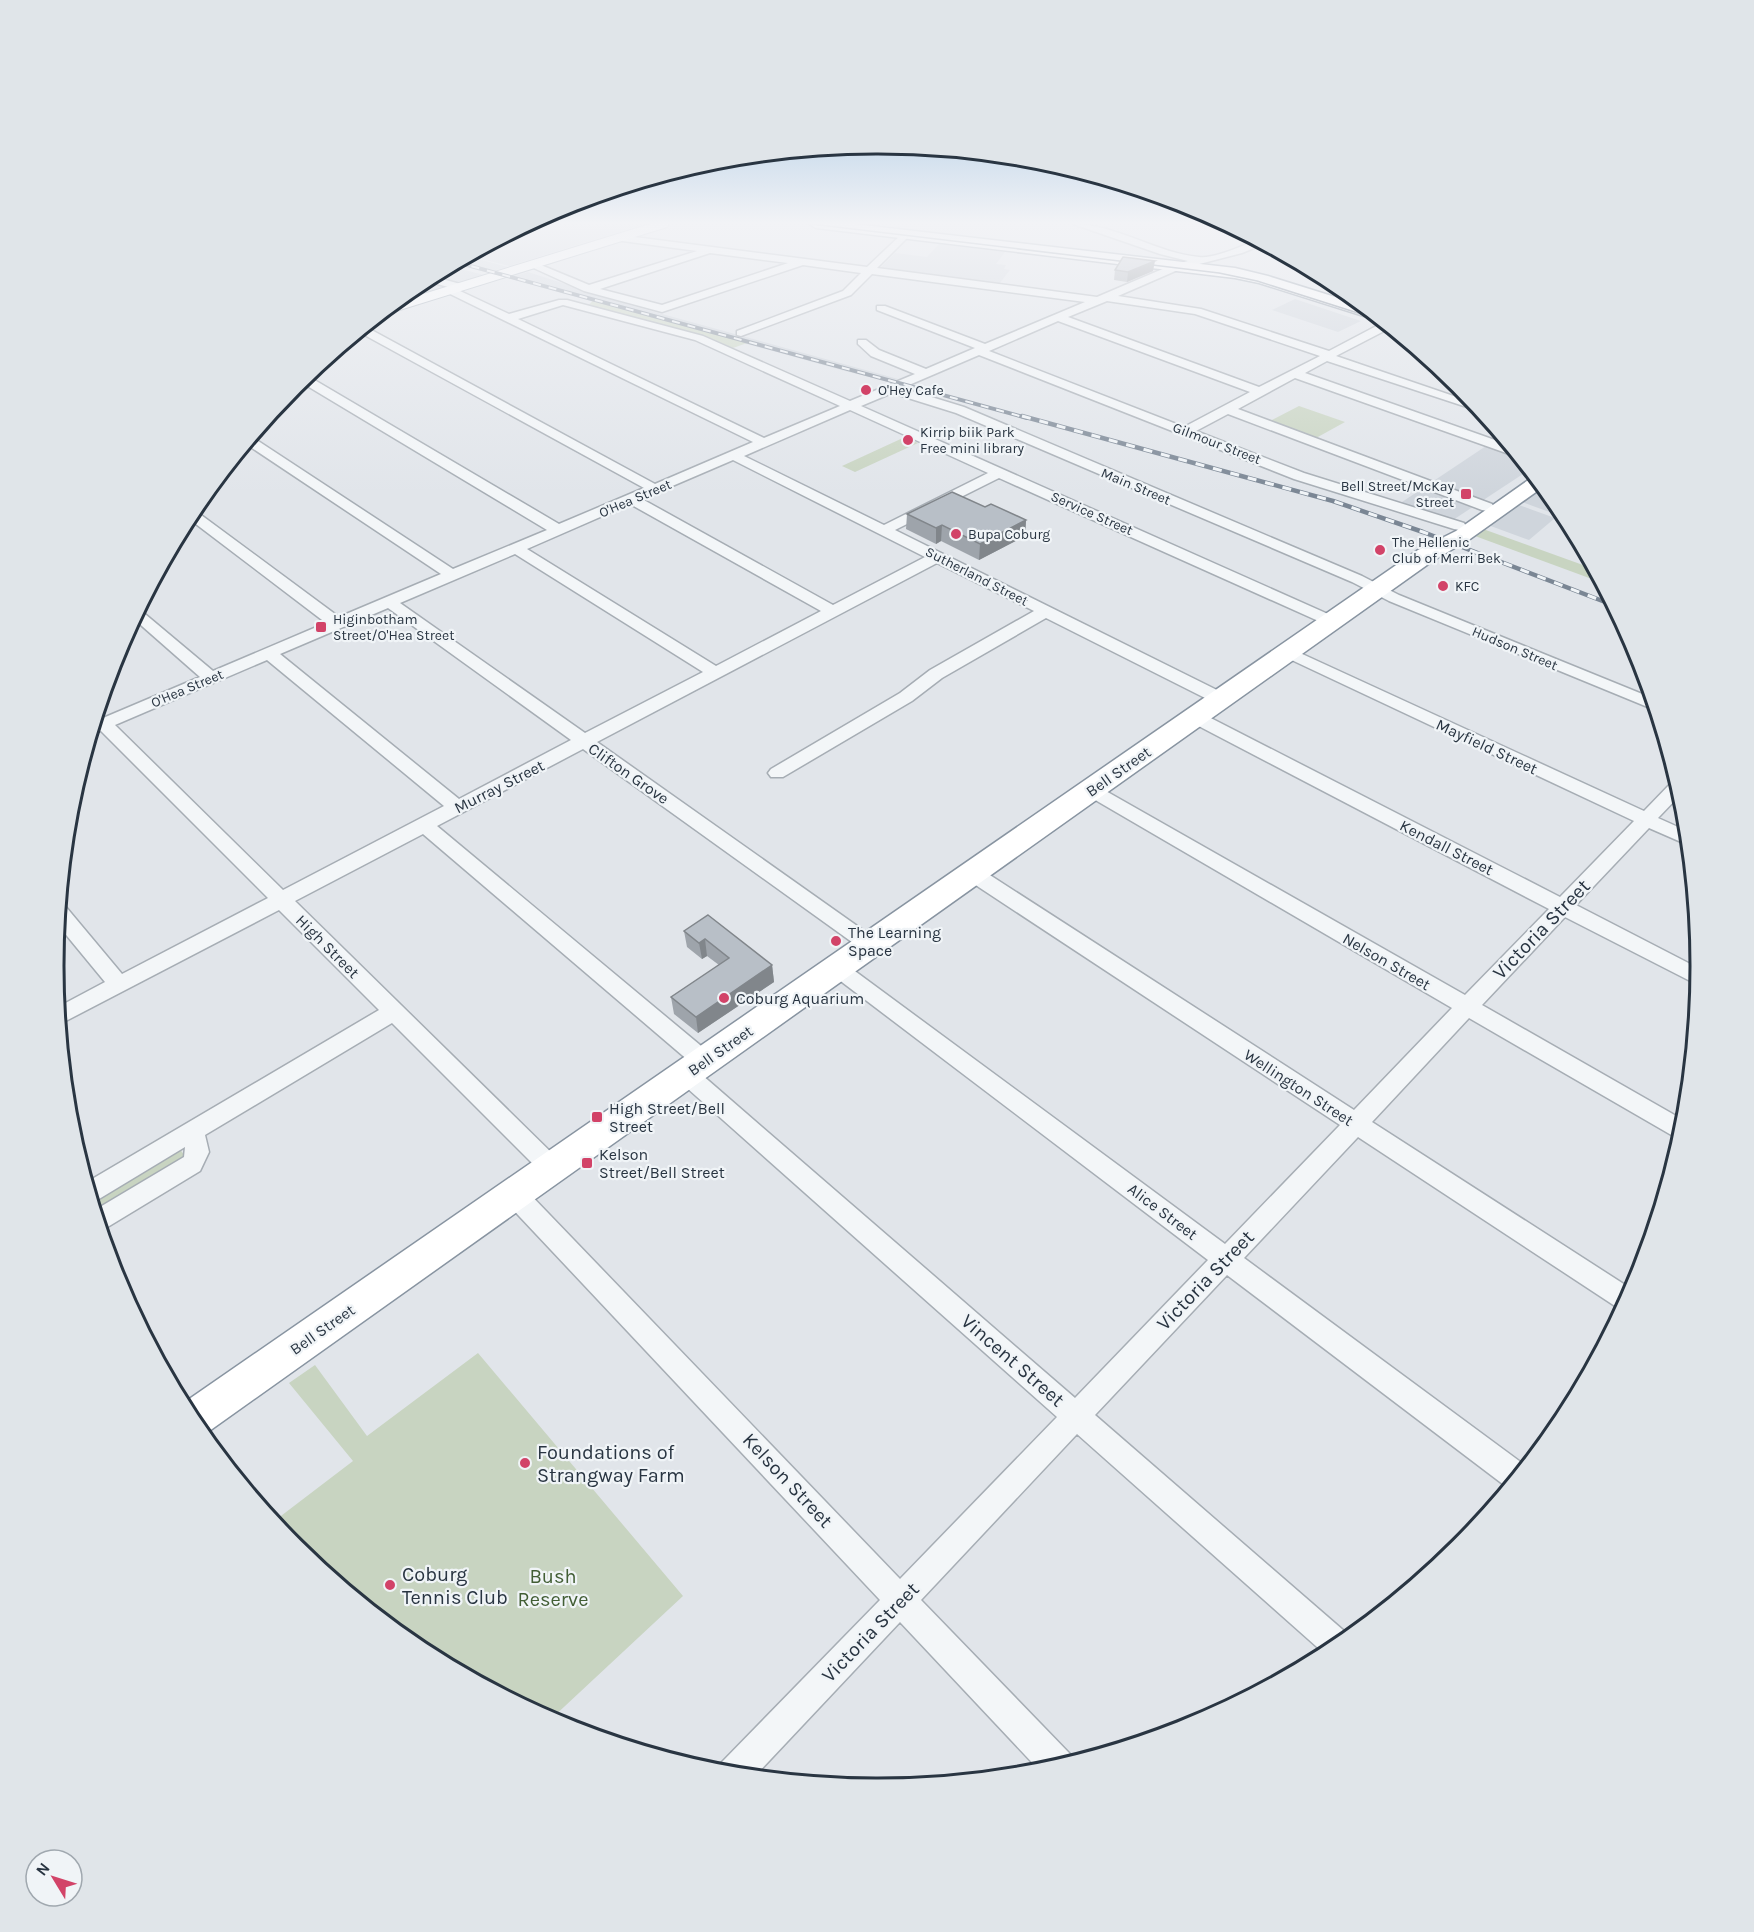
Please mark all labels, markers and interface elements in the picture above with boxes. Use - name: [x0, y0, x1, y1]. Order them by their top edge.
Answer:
- place label: O'Hey Cafe: [878, 382, 944, 399]
- marker: O'Hey Cafe: [859, 383, 873, 397]
- street label: Gilmour Street: [1170, 419, 1263, 468]
- place label: Kirrip biik Park Free mini library: [920, 424, 1025, 457]
- marker: Kirrip biik Park Free mini library: [901, 433, 915, 447]
- street label: Main Street: [1098, 464, 1173, 509]
- street label: O'Hea Street: [596, 476, 674, 521]
- place label: Bell Street/McKay Street: [1341, 478, 1454, 511]
- marker: Bell Street/McKay Street: [1459, 487, 1473, 501]
- street label: Service Street: [1048, 488, 1135, 539]
- place label: Bupa Coburg: [968, 526, 1050, 543]
- marker: Bupa Coburg: [949, 527, 963, 541]
- place label: The Hellenic Club of Merri Bek: [1392, 534, 1501, 567]
- street label: Sutherland Street: [923, 543, 1031, 610]
- marker: The Hellenic Club of Merri Bek: [1373, 543, 1387, 557]
- place label: KFC: [1455, 578, 1479, 595]
- marker: KFC: [1436, 579, 1450, 593]
- place label: Higinbotham Street/O'Hea Street: [333, 611, 454, 644]
- marker: Higinbotham Street/O'Hea Street: [314, 620, 328, 634]
- street label: Hudson Street: [1469, 623, 1560, 674]
- street label: O'Hea Street: [148, 666, 226, 711]
- street label: Mayfield Street: [1433, 715, 1541, 778]
- street label: Clifton Grove: [585, 739, 673, 808]
- street label: Bell Street: [1082, 742, 1154, 801]
- street label: Murray Street: [451, 756, 548, 817]
- street label: Kendall Street: [1397, 816, 1497, 879]
- street label: Victoria Street: [1488, 874, 1595, 984]
- street label: High Street: [292, 911, 363, 982]
- place label: The Learning Space: [848, 923, 941, 960]
- street label: Nelson Street: [1339, 929, 1434, 994]
- marker: The Learning Space: [829, 934, 843, 948]
- place label: Coburg Aquarium: [736, 989, 864, 1008]
- marker: Coburg Aquarium: [717, 991, 731, 1005]
- street label: Bell Street: [684, 1021, 756, 1080]
- street label: Wellington Street: [1240, 1045, 1357, 1130]
- place label: High Street/Bell Street: [609, 1099, 725, 1136]
- marker: High Street/Bell Street: [590, 1110, 604, 1124]
- place label: Kelson Street/Bell Street: [599, 1145, 725, 1182]
- marker: Kelson Street/Bell Street: [580, 1156, 594, 1170]
- street label: Alice Street: [1124, 1179, 1201, 1244]
- street label: Victoria Street: [1152, 1225, 1259, 1335]
- street label: Bell Street: [286, 1300, 358, 1359]
- street label: Vincent Street: [956, 1309, 1069, 1412]
- street label: Kelson Street: [738, 1428, 838, 1533]
- place label: Foundations of Strangway Farm: [537, 1441, 685, 1487]
- marker: Foundations of Strangway Farm: [518, 1456, 532, 1470]
- place label: Coburg Tennis Club: [402, 1563, 508, 1609]
- park label: Bush Reserve: [518, 1565, 588, 1611]
- street label: Victoria Street: [817, 1577, 924, 1687]
- marker: Coburg Tennis Club: [383, 1578, 397, 1592]
- north arrow: [24, 1848, 84, 1908]
- text: N: [32, 1859, 54, 1879]

